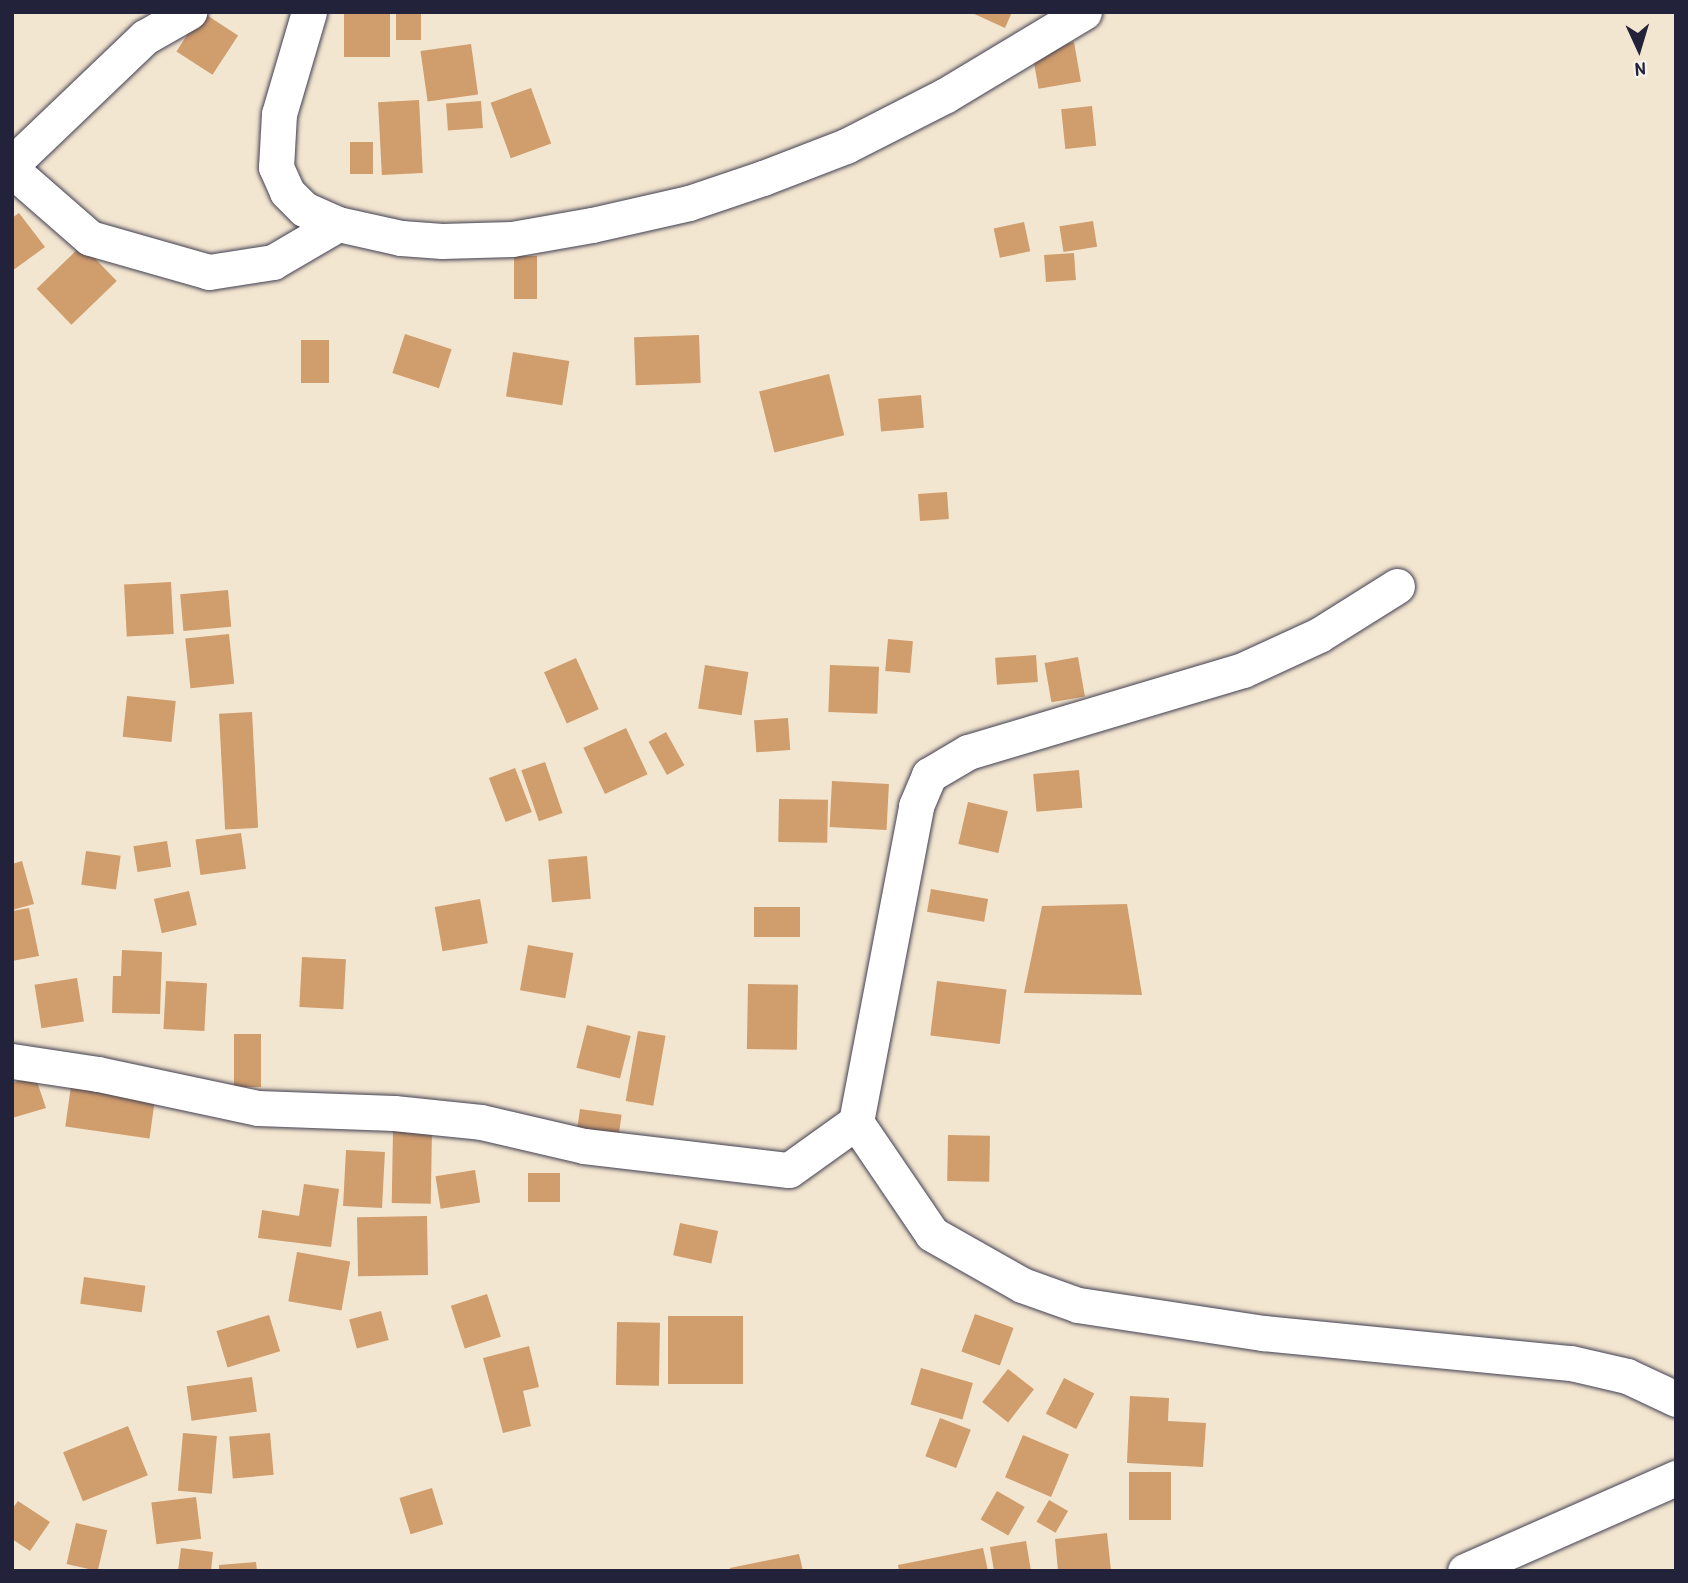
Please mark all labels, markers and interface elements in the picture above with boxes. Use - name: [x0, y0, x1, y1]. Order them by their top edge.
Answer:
- north arrow: [1604, 14, 1674, 84]
- text: N: [1635, 57, 1646, 83]

